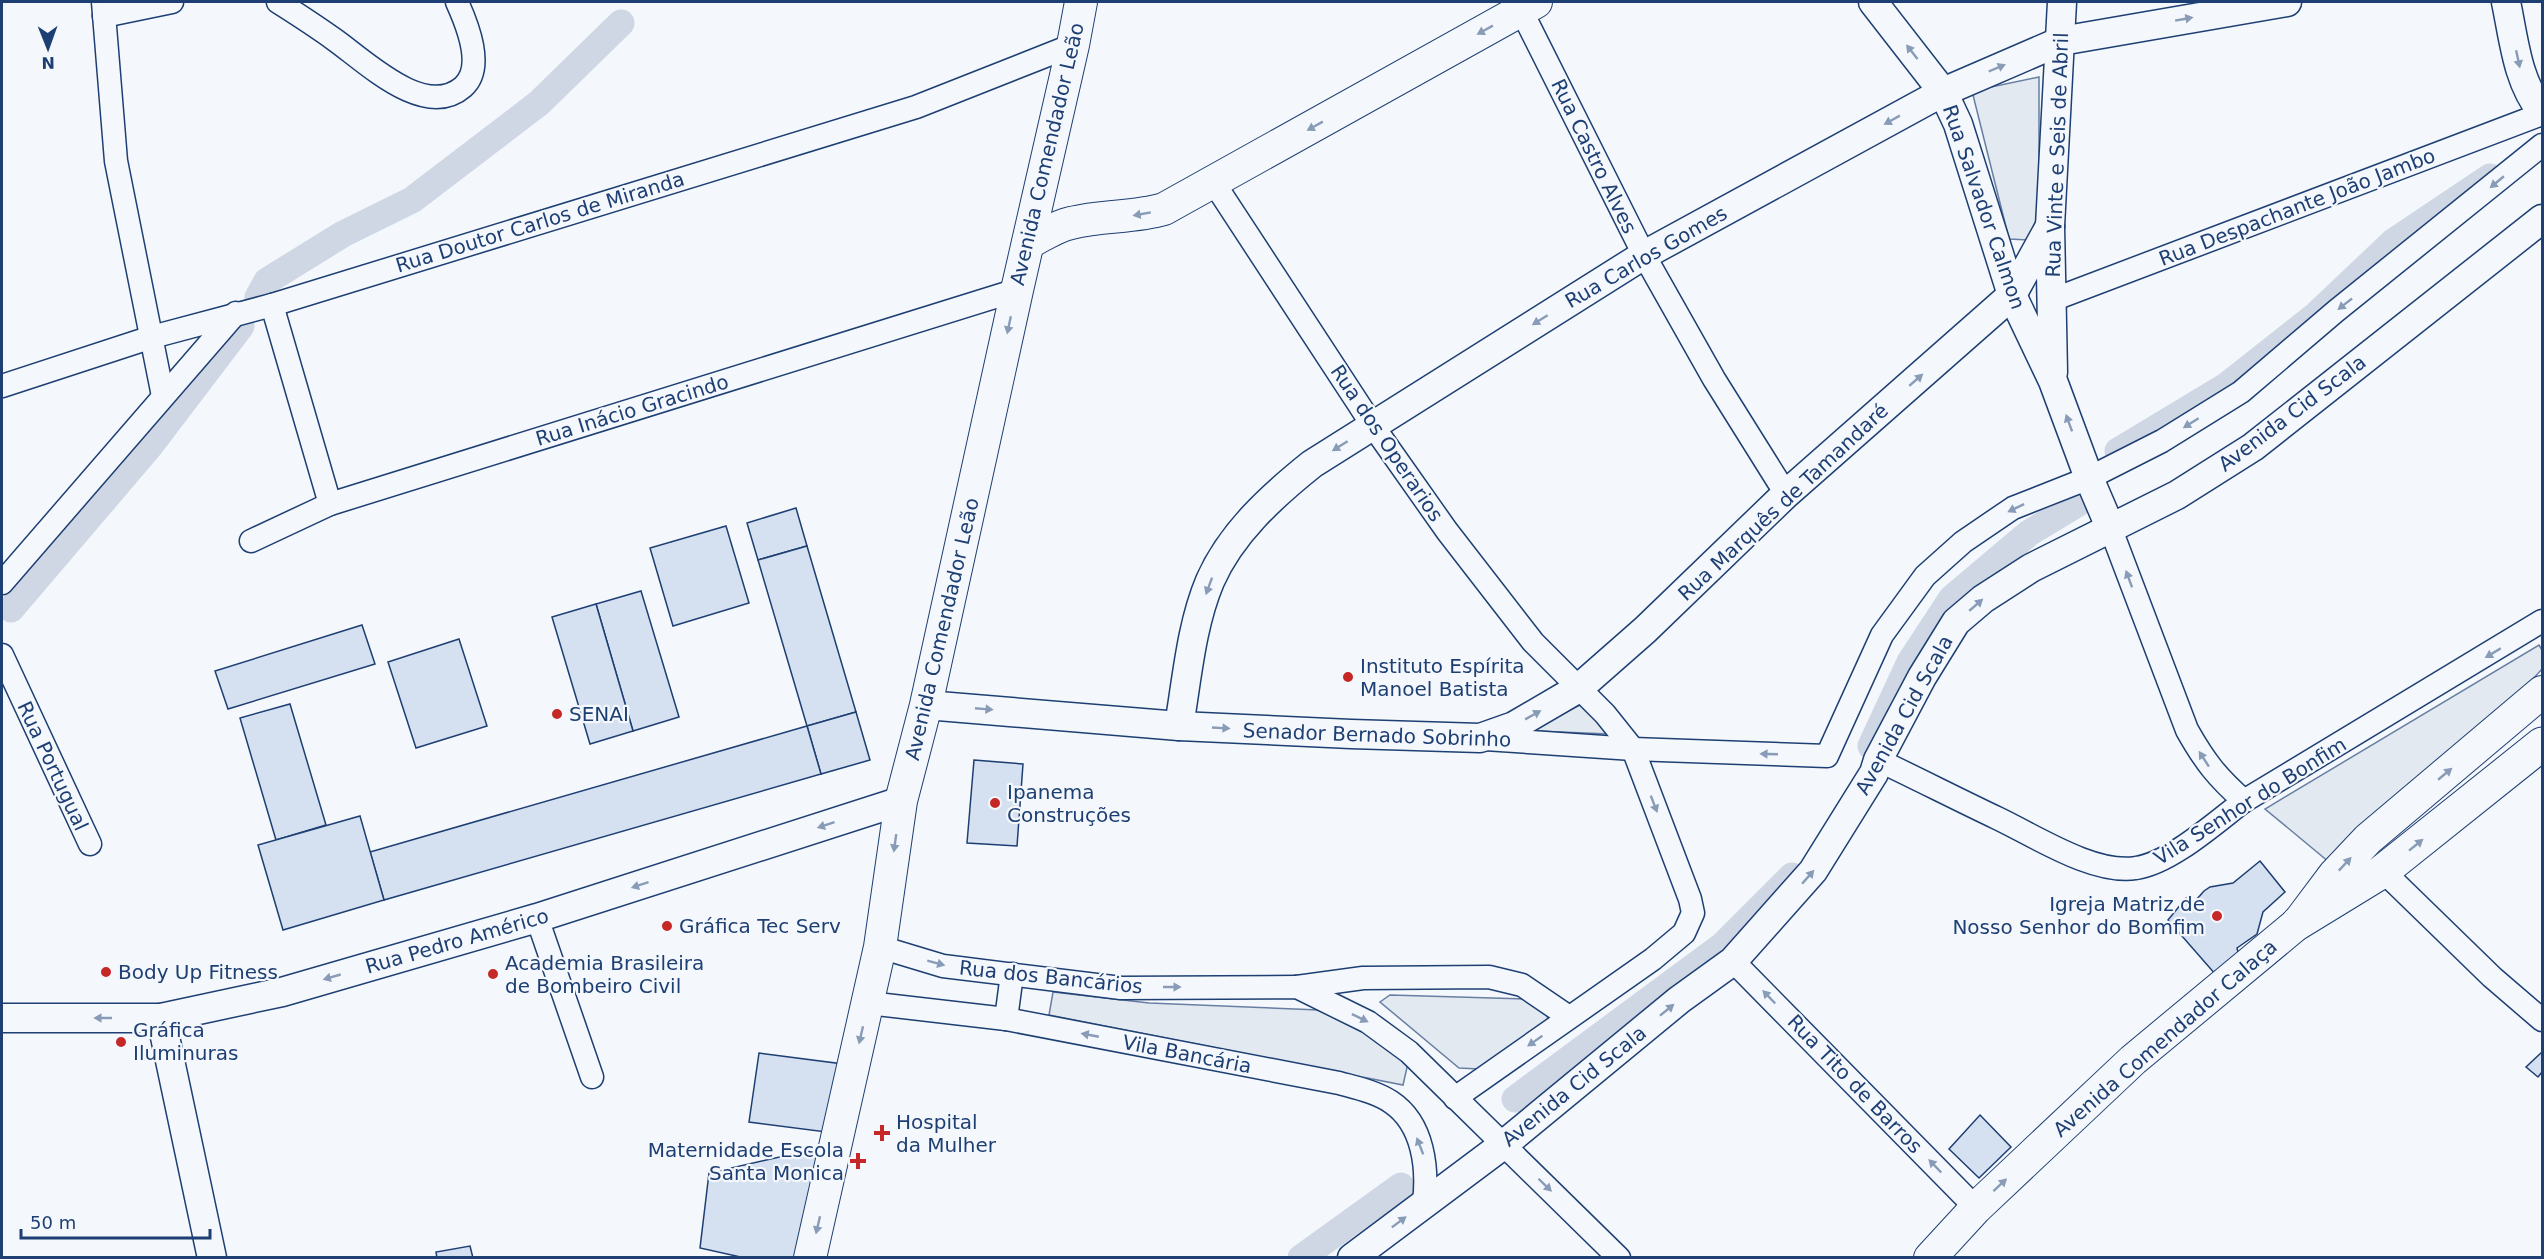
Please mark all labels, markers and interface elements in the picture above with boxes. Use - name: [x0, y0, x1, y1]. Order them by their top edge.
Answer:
- one-way arrow: [2175, 15, 2194, 24]
- north arrow: [18, 18, 78, 78]
- street label: Avenida Comendador Leão: [1005, 20, 1089, 288]
- one-way arrow: [1476, 25, 1493, 35]
- street label: Rua Vinte e Seis de Abril: [2041, 32, 2073, 278]
- one-way arrow: [1907, 44, 1919, 59]
- one-way arrow: [2514, 49, 2523, 68]
- text: N: [41, 53, 55, 72]
- one-way arrow: [1988, 63, 2006, 73]
- street label: Rua Castro Alves: [1546, 75, 1642, 237]
- street label: Rua Salvador Calmon: [1938, 102, 2030, 312]
- one-way arrow: [1883, 115, 1900, 125]
- one-way arrow: [1306, 121, 1323, 131]
- street label: Rua Despachante João Jambo: [2155, 143, 2439, 271]
- street label: Rua Doutor Carlos de Miranda: [393, 167, 687, 277]
- one-way arrow: [2489, 176, 2505, 189]
- street label: Rua Carlos Gomes: [1561, 201, 1731, 313]
- one-way arrow: [1132, 210, 1151, 219]
- one-way arrow: [2337, 298, 2353, 310]
- one-way arrow: [1532, 315, 1548, 326]
- one-way arrow: [1004, 316, 1013, 335]
- street label: Avenida Cid Scala: [2213, 350, 2371, 476]
- street label: Rua dos Operarios: [1326, 360, 1448, 526]
- street label: Rua Inácio Gracindo: [533, 369, 731, 451]
- one-way arrow: [1908, 374, 1923, 387]
- street label: Rua Marquês de Tamandaré: [1673, 398, 1893, 606]
- one-way arrow: [2063, 413, 2073, 431]
- one-way arrow: [2183, 417, 2199, 428]
- one-way arrow: [1332, 441, 1348, 452]
- street label: Avenida Comendador Leão: [900, 495, 984, 763]
- one-way arrow: [2007, 502, 2025, 512]
- one-way arrow: [2124, 570, 2134, 588]
- one-way arrow: [1204, 578, 1214, 596]
- one-way arrow: [1968, 598, 1983, 612]
- street label: Avenida Cid Scala: [1850, 631, 1958, 799]
- one-way arrow: [2485, 647, 2501, 658]
- place label: Instituto Espírita Manoel Batista: [1360, 654, 1525, 701]
- marker: Instituto Espírita Manoel Batista: [1341, 670, 1355, 684]
- street label: Rua Portugual: [13, 698, 93, 834]
- place label: SENAI: [569, 702, 629, 726]
- one-way arrow: [975, 705, 994, 714]
- marker: SENAI: [550, 707, 564, 721]
- one-way arrow: [1525, 710, 1542, 720]
- street label: Senador Bernado Sobrinho: [1242, 718, 1512, 752]
- one-way arrow: [1211, 723, 1230, 732]
- street label: Vila Senhor do Bonfim: [2149, 732, 2351, 870]
- one-way arrow: [1760, 750, 1779, 759]
- one-way arrow: [2198, 750, 2209, 767]
- one-way arrow: [2437, 768, 2452, 781]
- place label: Ipanema Construções: [1007, 780, 1131, 827]
- one-way arrow: [1649, 795, 1659, 813]
- marker: Ipanema Construções: [988, 796, 1002, 810]
- one-way arrow: [817, 821, 835, 831]
- one-way arrow: [891, 834, 900, 853]
- one-way arrow: [2409, 839, 2424, 851]
- one-way arrow: [2338, 856, 2352, 871]
- one-way arrow: [1801, 870, 1814, 885]
- one-way arrow: [631, 881, 649, 890]
- place label: Igreja Matriz de Nosso Senhor do Bomfim: [1952, 892, 2205, 939]
- street label: Rua Pedro Américo: [363, 903, 551, 979]
- marker: Igreja Matriz de Nosso Senhor do Bomfim: [2210, 909, 2224, 923]
- place label: Gráfica Tec Serv: [679, 914, 841, 938]
- marker: Gráfica Tec Serv: [660, 919, 674, 933]
- street label: Avenida Comendador Calaça: [2048, 934, 2282, 1142]
- place label: Academia Brasileira de Bombeiro Civil: [505, 951, 704, 998]
- street label: Rua dos Bancários: [958, 955, 1144, 999]
- one-way arrow: [927, 959, 945, 969]
- place label: Body Up Fitness: [118, 960, 278, 984]
- marker: Body Up Fitness: [99, 965, 113, 979]
- marker: Academia Brasileira de Bombeiro Civil: [486, 967, 500, 981]
- one-way arrow: [323, 973, 341, 982]
- one-way arrow: [1162, 982, 1181, 992]
- one-way arrow: [1762, 989, 1776, 1004]
- one-way arrow: [1659, 1004, 1675, 1017]
- street label: Rua Tito de Barros: [1783, 1010, 1927, 1158]
- one-way arrow: [93, 1013, 112, 1023]
- one-way arrow: [1351, 1013, 1368, 1022]
- place label: Gráfica Iluminuras: [133, 1018, 238, 1065]
- street label: Avenida Cid Scala: [1497, 1020, 1651, 1152]
- one-way arrow: [855, 1026, 865, 1044]
- one-way arrow: [1080, 1030, 1099, 1039]
- street label: Vila Bancária: [1120, 1030, 1254, 1078]
- marker: Gráfica Iluminuras: [114, 1035, 128, 1049]
- one-way arrow: [1527, 1035, 1543, 1046]
- place label: Hospital da Mulher: [896, 1110, 997, 1157]
- marker: Hospital da Mulher: [873, 1124, 891, 1142]
- one-way arrow: [1415, 1137, 1424, 1155]
- place label: Maternidade Escola Santa Monica: [648, 1138, 844, 1185]
- marker: Maternidade Escola Santa Monica: [849, 1152, 867, 1170]
- one-way arrow: [1928, 1158, 1942, 1173]
- one-way arrow: [1538, 1178, 1552, 1192]
- one-way arrow: [1992, 1179, 2007, 1192]
- scale bar: [21, 1202, 210, 1240]
- text: 50 m: [30, 1212, 76, 1233]
- one-way arrow: [812, 1216, 822, 1235]
- one-way arrow: [1390, 1216, 1406, 1228]

